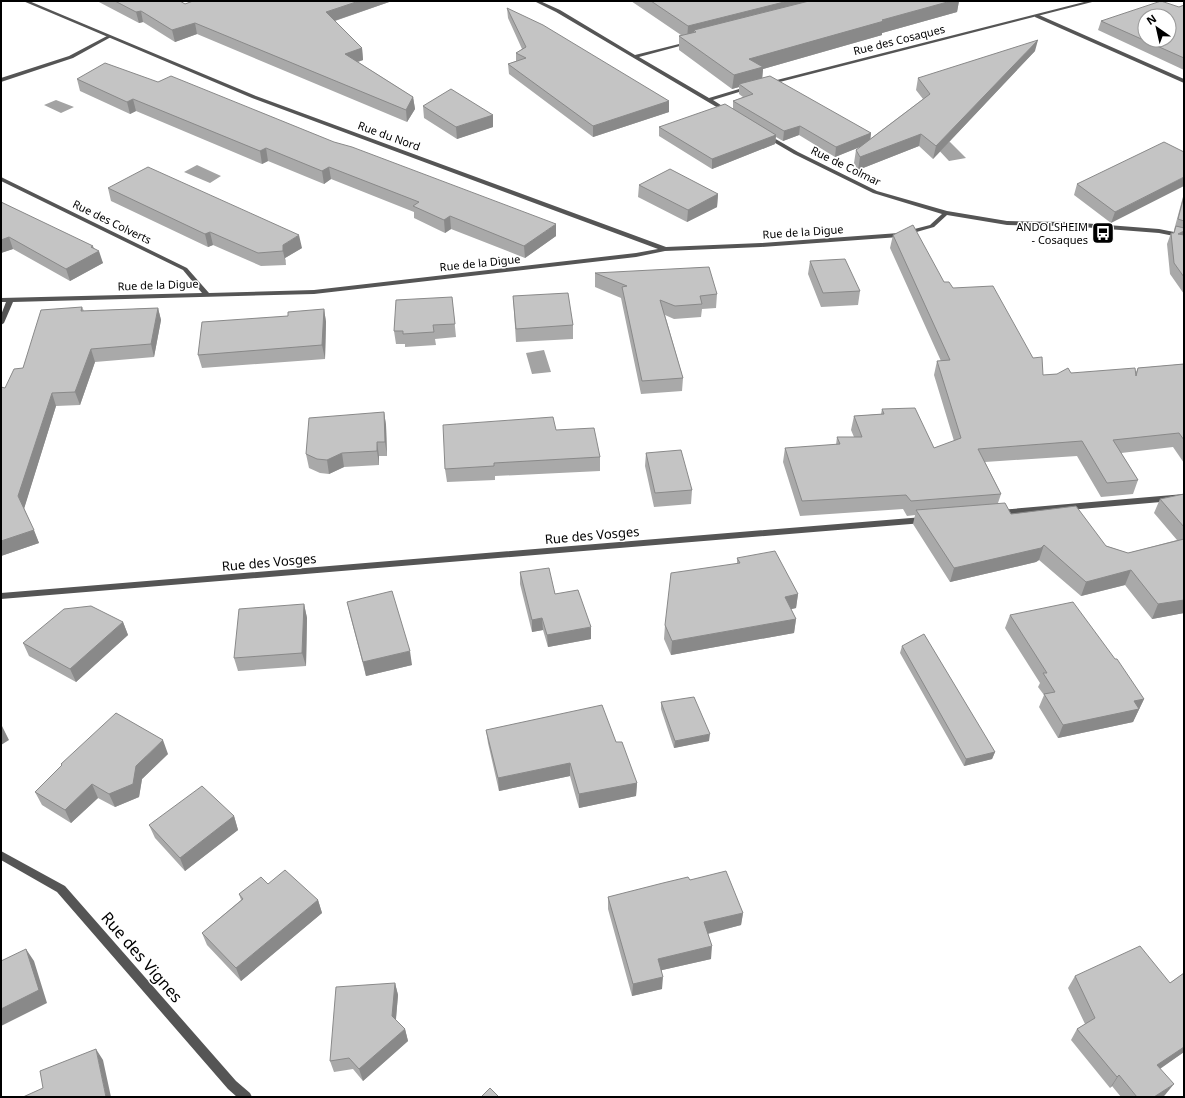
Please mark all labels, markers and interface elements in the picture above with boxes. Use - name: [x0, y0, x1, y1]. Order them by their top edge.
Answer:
- north arrow: [1137, 8, 1177, 48]
- text: N: [1143, 11, 1159, 28]
- street label: Rue des Cosaques: [852, 21, 946, 58]
- street label: Rue du Nord: [356, 117, 422, 154]
- street label: Rue de Colmar: [809, 142, 884, 189]
- street label: Rue des Colverts: [70, 196, 154, 247]
- place label: ANDOLSHEIM - Cosaques: [1016, 219, 1088, 247]
- bus stop icon: ANDOLSHEIM - Cosaques: [1090, 220, 1116, 246]
- street label: Rue de la Digue: [762, 221, 844, 242]
- street label: Rue de la Digue: [439, 251, 521, 274]
- street label: Rue de la Digue: [117, 276, 199, 293]
- street label: Rue des Vosges: [544, 522, 640, 548]
- street label: Rue des Vosges: [221, 549, 317, 575]
- street label: Rue des Vignes: [96, 907, 188, 1007]

